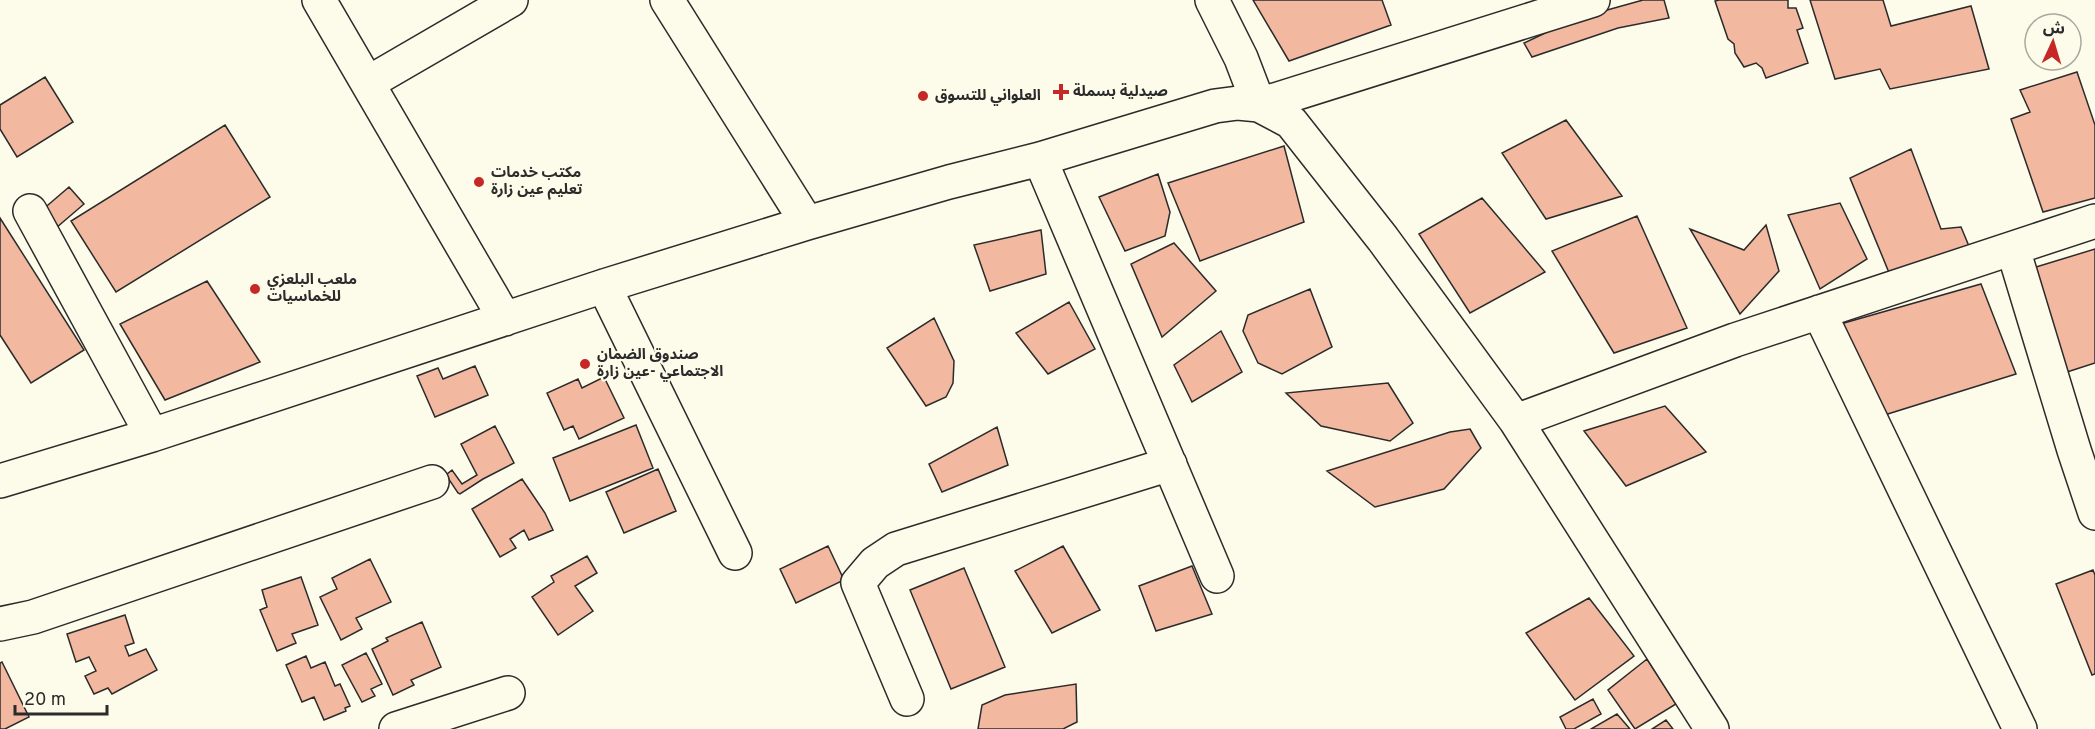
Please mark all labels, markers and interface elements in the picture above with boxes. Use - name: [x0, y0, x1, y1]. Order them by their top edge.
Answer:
- north arrow: [2023, 12, 2083, 72]
- text: ش: [2042, 18, 2066, 40]
- place label: صيدلية بسملة: [1073, 82, 1168, 102]
- marker: صيدلية بسملة: [1054, 85, 1068, 99]
- place label: العلواني للتسوق: [935, 87, 1041, 106]
- marker: العلواني للتسوق: [916, 89, 930, 103]
- place label: مكتب خدمات تعليم عين زارة: [491, 164, 583, 200]
- marker: مكتب خدمات تعليم عين زارة: [472, 175, 486, 189]
- place label: ملعب البلعزي للخماسيات: [267, 271, 357, 307]
- marker: ملعب البلعزي للخماسيات: [248, 282, 262, 296]
- place label: صندوق الضمان الاجتماعي -عين زارة: [597, 346, 723, 382]
- marker: صندوق الضمان الاجتماعي -عين زارة: [578, 357, 592, 371]
- scale bar: [15, 678, 106, 716]
- text: 20 m: [24, 689, 66, 712]

